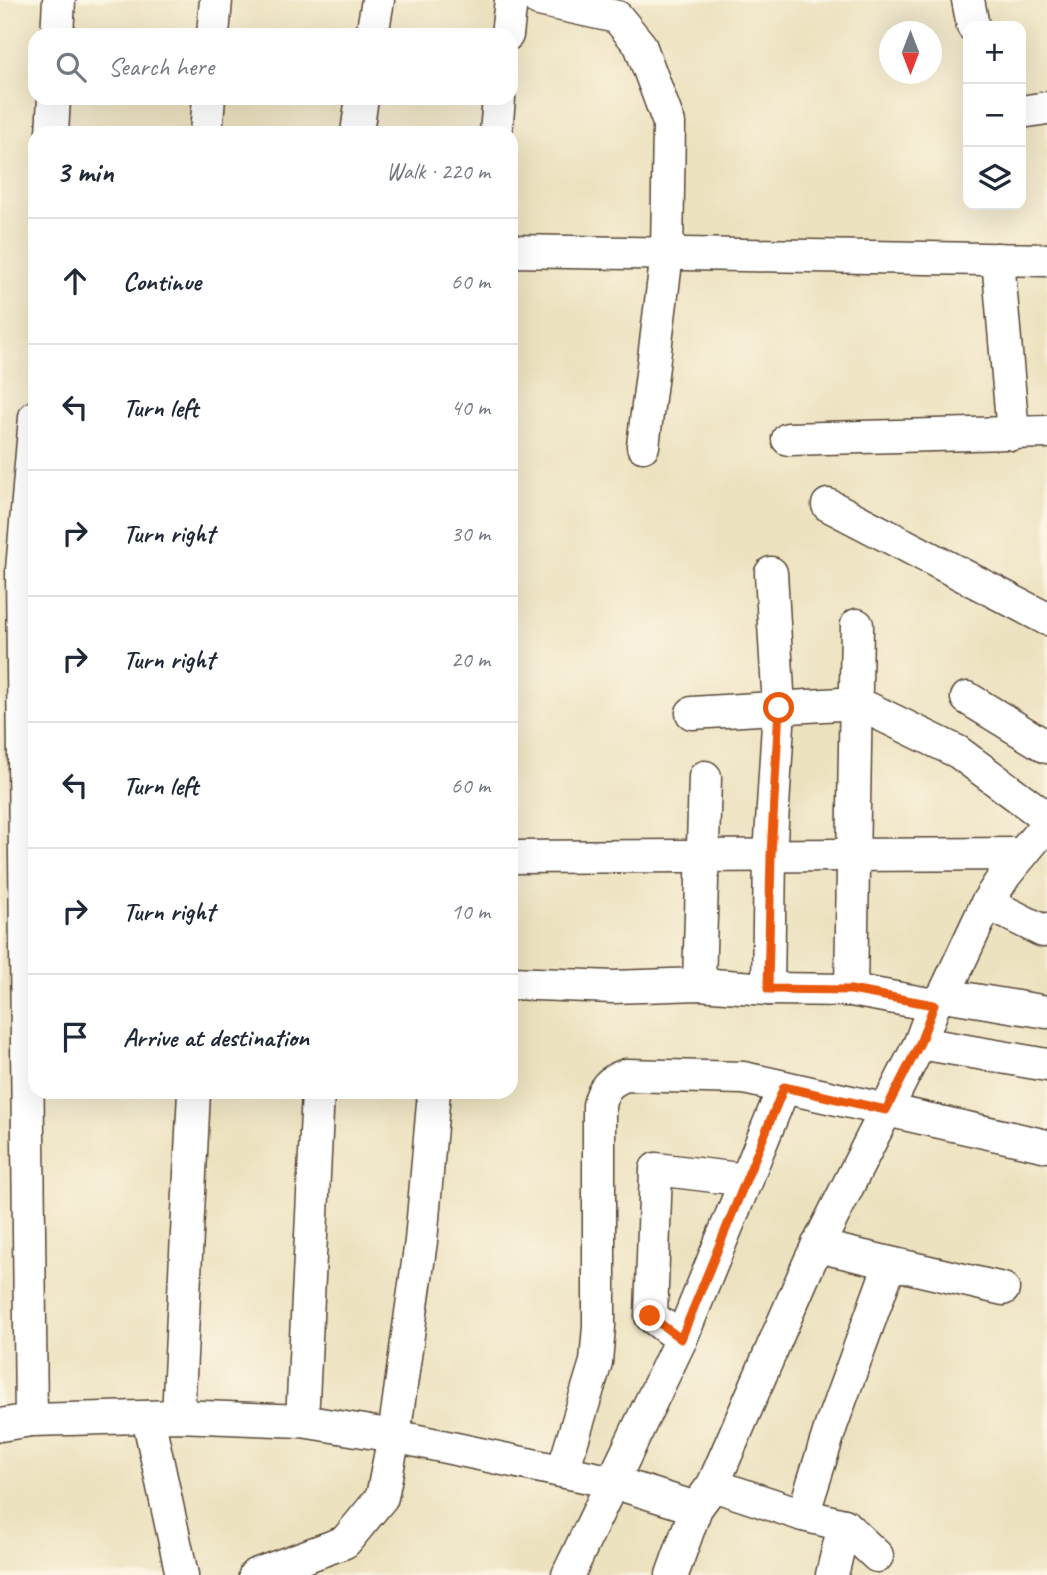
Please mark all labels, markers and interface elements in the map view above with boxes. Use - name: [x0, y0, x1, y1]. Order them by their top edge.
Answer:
- north arrow: [879, 21, 942, 84]
- map controls: [963, 21, 1026, 210]
- button: +: [963, 21, 1026, 84]
- search box: [28, 28, 518, 105]
- icon: search: [52, 48, 90, 86]
- text: Search here: [108, 50, 214, 83]
- button: −: [963, 84, 1026, 147]
- button: layers: [963, 147, 1026, 210]
- text: 3 min: [56, 153, 113, 191]
- text: Walk · 220 m: [386, 157, 490, 186]
- icon: ahead: [56, 262, 94, 300]
- text: Continue: [123, 265, 201, 298]
- text: 60 m: [451, 267, 490, 296]
- icon: left: [56, 388, 94, 426]
- text: Turn left: [123, 391, 198, 424]
- text: 40 m: [451, 393, 490, 422]
- icon: right: [56, 514, 94, 552]
- text: Turn right: [123, 517, 214, 550]
- text: 30 m: [451, 519, 490, 548]
- icon: right: [56, 640, 94, 678]
- text: Turn right: [123, 643, 214, 676]
- text: 20 m: [451, 645, 490, 674]
- route start: [763, 692, 794, 723]
- icon: left: [56, 766, 94, 804]
- text: Turn left: [123, 769, 198, 802]
- text: 60 m: [451, 771, 490, 800]
- icon: right: [56, 892, 94, 930]
- text: Turn right: [123, 895, 214, 928]
- text: 10 m: [451, 897, 490, 926]
- icon: arrive: [56, 1018, 94, 1056]
- text: Arrive at destination: [123, 1021, 309, 1054]
- route end: [634, 1300, 665, 1331]

